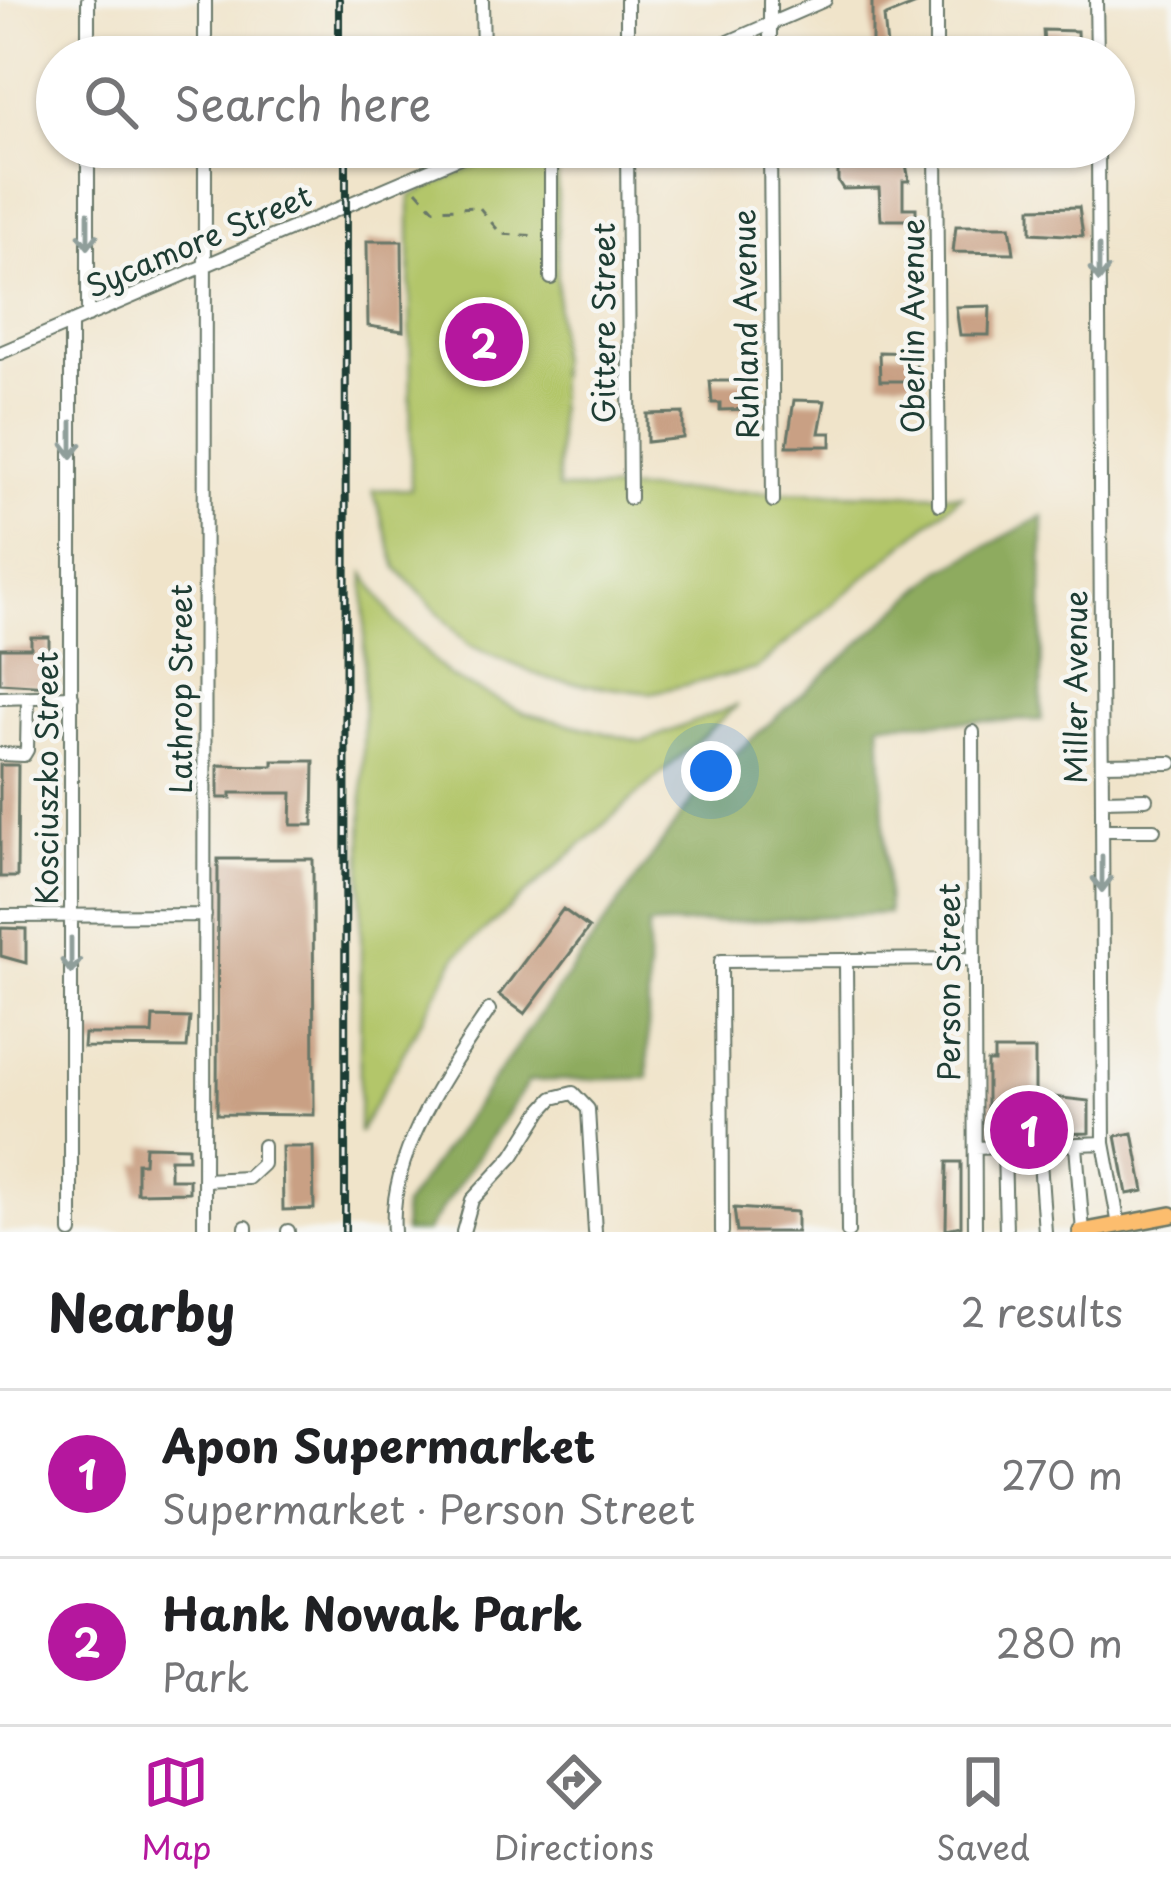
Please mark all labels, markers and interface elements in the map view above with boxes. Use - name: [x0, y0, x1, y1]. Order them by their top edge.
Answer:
- search box: [36, 36, 1135, 168]
- text: Search here: [174, 68, 431, 136]
- icon: search: [78, 69, 144, 135]
- street label: Sycamore Street: [78, 172, 318, 308]
- street label: Ruhland Avenue: [720, 209, 769, 439]
- one-way arrow: [77, 211, 99, 250]
- street label: Oberlin Avenue: [889, 218, 934, 434]
- street label: Gittere Street: [580, 223, 625, 423]
- one-way arrow: [1087, 244, 1110, 283]
- pin: 2: [445, 297, 523, 387]
- one-way arrow: [61, 420, 83, 459]
- street label: Lathrop Street: [157, 584, 202, 794]
- street label: Miller Avenue: [1052, 590, 1097, 784]
- street label: Kosciuszko Street: [23, 651, 68, 905]
- your location: [681, 741, 741, 801]
- one-way arrow: [1091, 854, 1113, 893]
- street label: Person Street: [925, 883, 970, 1081]
- one-way arrow: [60, 936, 82, 975]
- pin: 1: [990, 1085, 1068, 1175]
- text: Nearby: [48, 1272, 235, 1349]
- text: 2 results: [961, 1281, 1123, 1340]
- text: Apon Supermarket: [162, 1410, 596, 1478]
- text: 1: [78, 1444, 96, 1503]
- text: 270 m: [1001, 1444, 1123, 1503]
- text: Supermarket · Person Street: [162, 1478, 695, 1537]
- text: Hank Nowak Park: [162, 1578, 582, 1646]
- text: 2: [73, 1612, 101, 1671]
- text: 280 m: [996, 1612, 1123, 1671]
- text: Park: [162, 1646, 249, 1705]
- tab: Map: [141, 1749, 212, 1871]
- tab: Directions: [494, 1749, 654, 1871]
- tab: Saved: [936, 1749, 1030, 1871]

